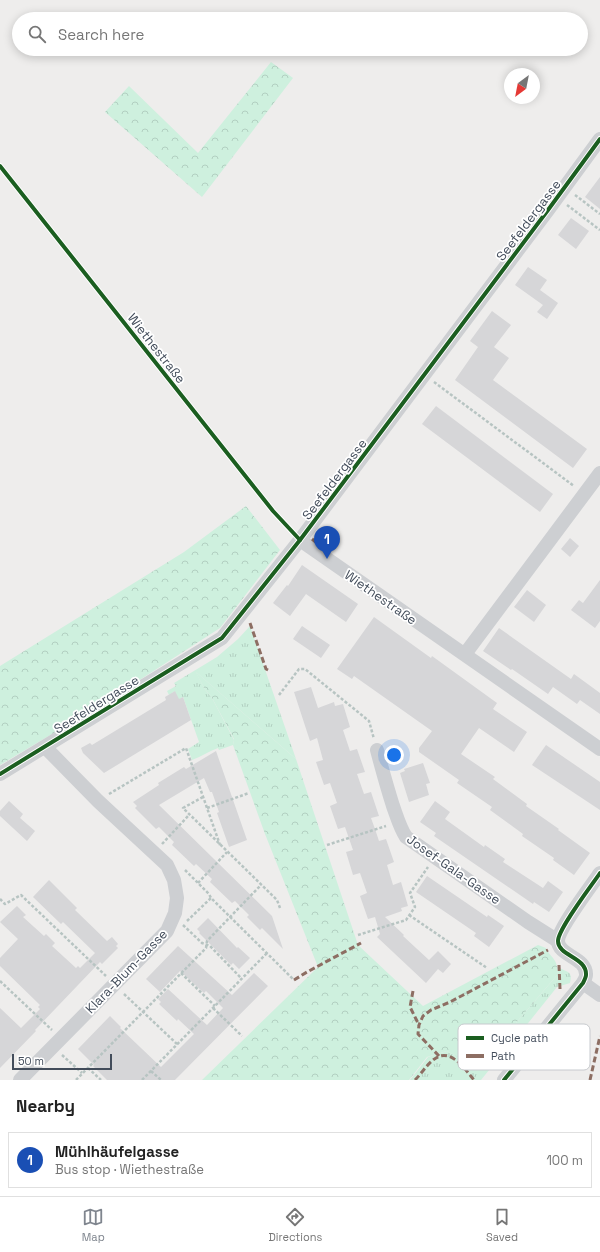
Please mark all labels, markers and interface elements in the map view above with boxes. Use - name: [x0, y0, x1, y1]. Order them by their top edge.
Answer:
- search box: [12, 12, 588, 56]
- icon: search: [26, 23, 48, 45]
- text: Search here: [58, 25, 144, 44]
- north arrow: [504, 68, 540, 104]
- street label: Seefeldergasse: [492, 176, 564, 264]
- street label: Wiethestraße: [124, 310, 189, 387]
- street label: Seefeldergasse: [298, 435, 370, 523]
- pin: 1: [314, 526, 340, 559]
- street label: Wiethestraße: [341, 566, 420, 629]
- street label: Seefeldergasse: [50, 671, 142, 737]
- your location: [384, 745, 404, 765]
- street label: Josef-Gala-Gasse: [403, 831, 504, 908]
- street label: Klara-Blum-Gasse: [82, 926, 171, 1017]
- legend: [458, 1024, 590, 1070]
- text: Cycle path: [491, 1031, 548, 1045]
- text: Path: [491, 1049, 515, 1063]
- scale bar: [12, 1052, 112, 1071]
- text: 50 m: [18, 1054, 44, 1068]
- text: Nearby: [16, 1095, 75, 1117]
- text: Mühlhäufelgasse: [55, 1142, 179, 1161]
- text: 1: [27, 1152, 33, 1169]
- text: 100 m: [546, 1152, 583, 1169]
- text: Bus stop · Wiethestraße: [55, 1161, 204, 1178]
- tab: Map: [82, 1206, 105, 1244]
- tab: Directions: [268, 1206, 322, 1244]
- tab: Saved: [486, 1206, 518, 1244]

